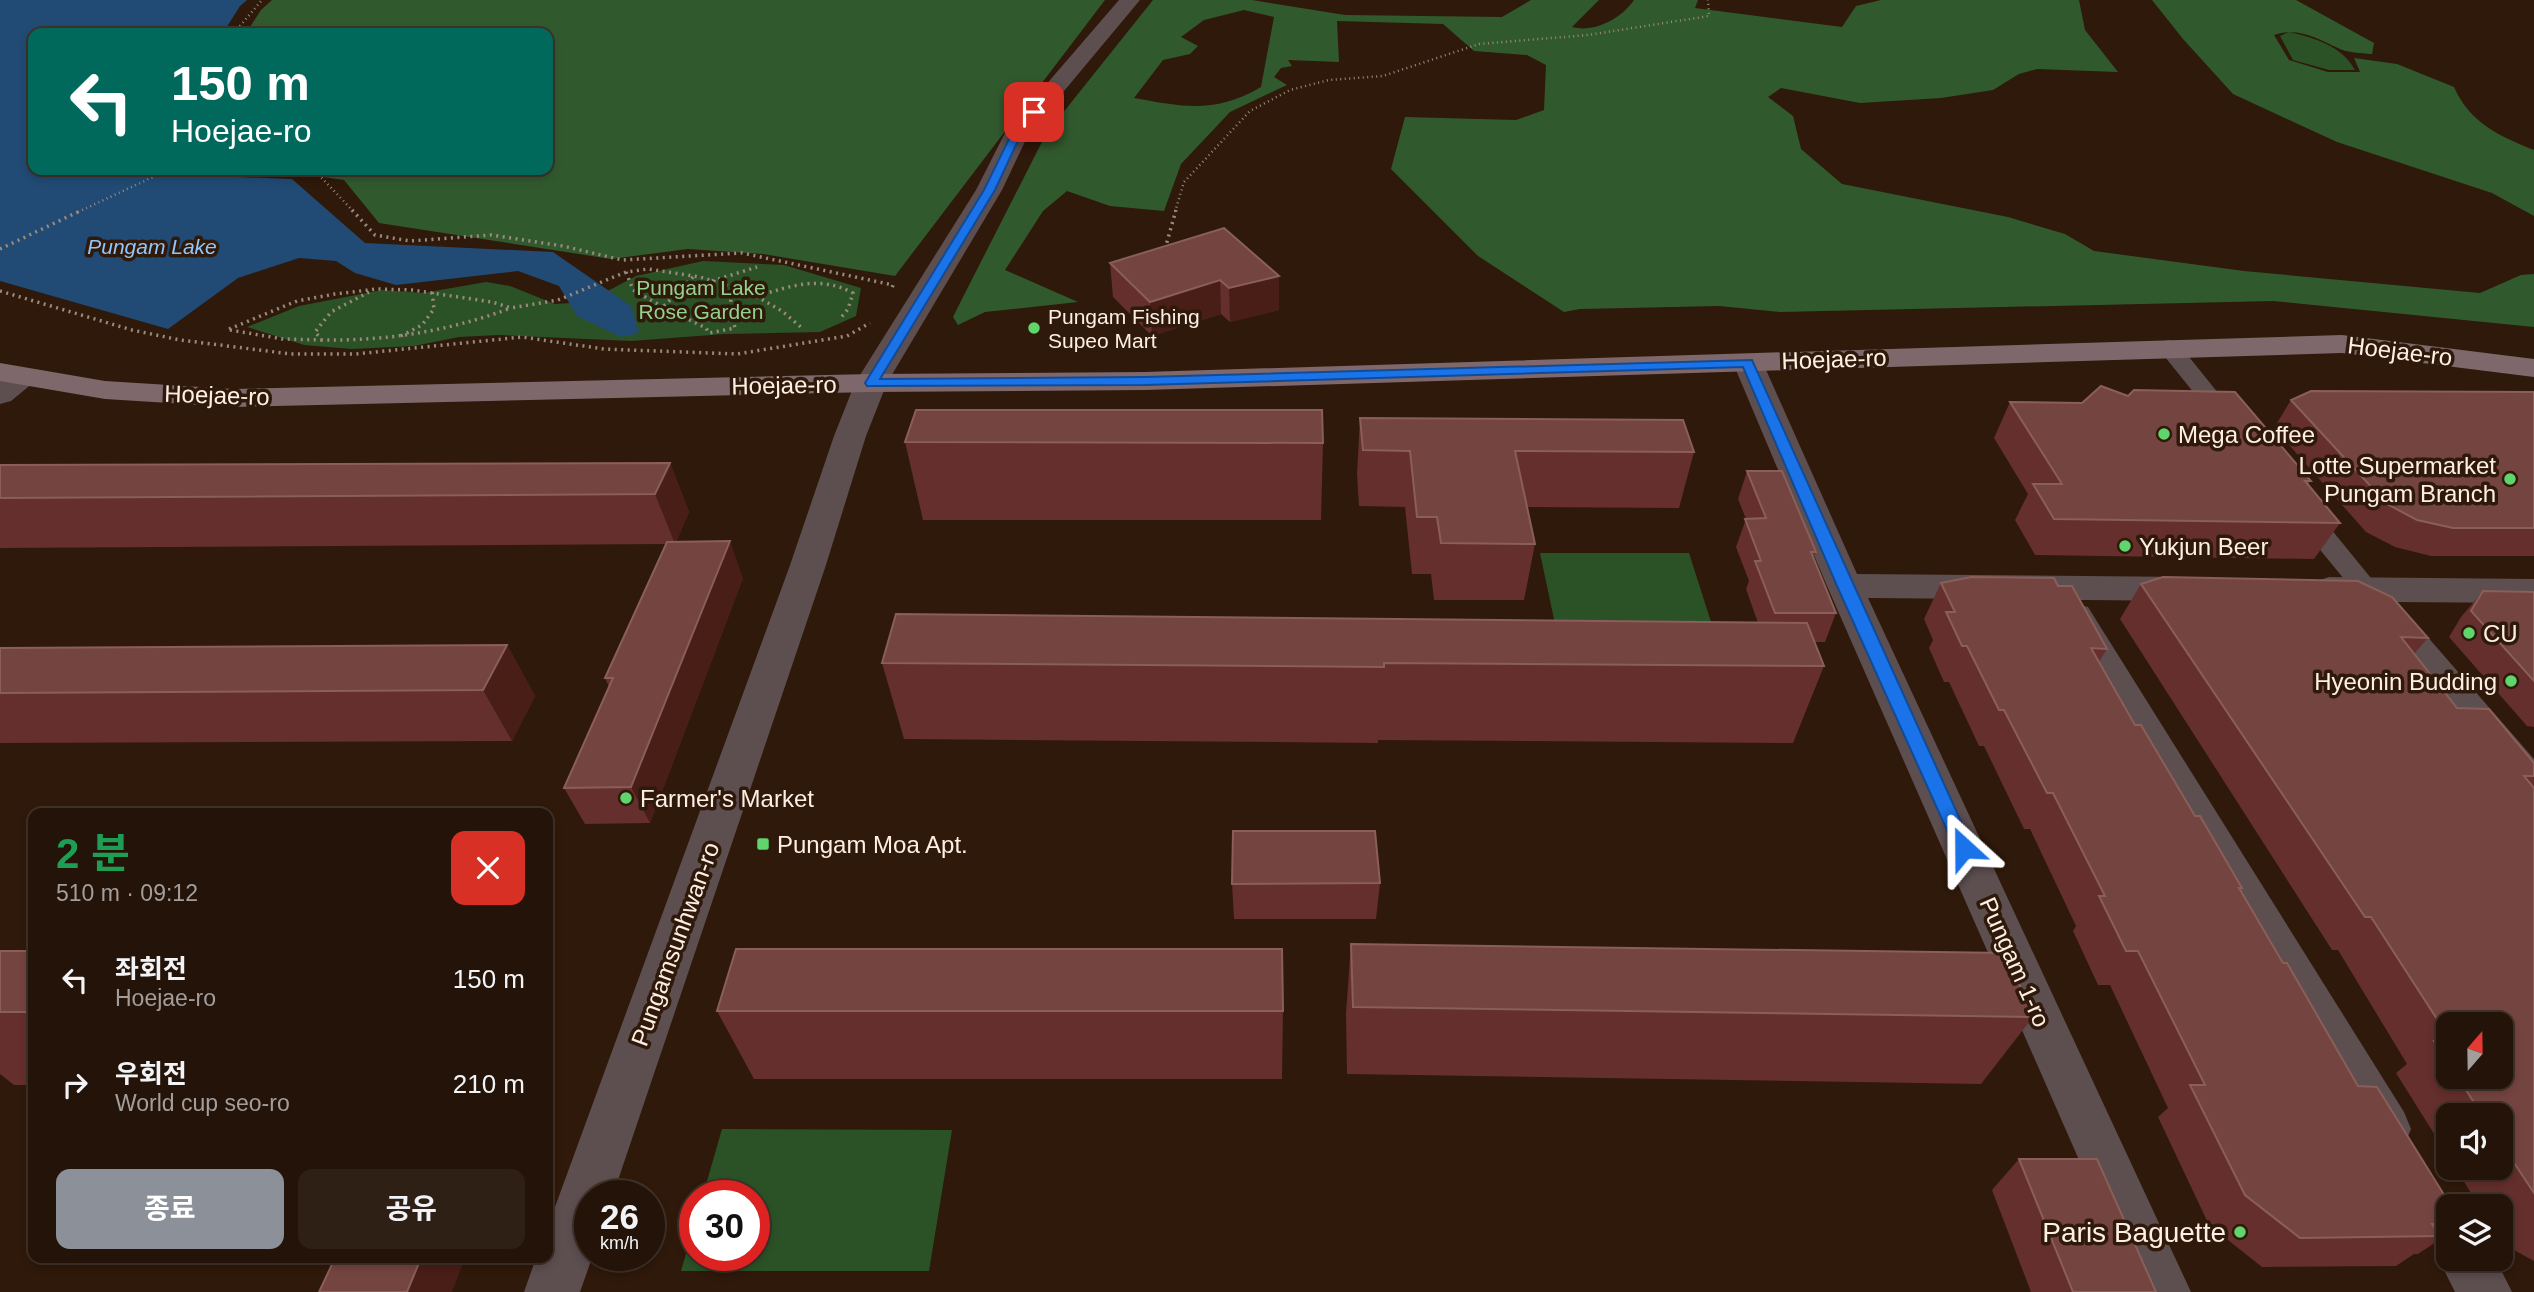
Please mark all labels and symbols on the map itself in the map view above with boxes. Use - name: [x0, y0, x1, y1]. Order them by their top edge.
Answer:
- pin: [1004, 82, 1064, 142]
- water label: Pungam Lake: [87, 235, 217, 258]
- park label: Pungam Lake Rose Garden: [636, 276, 766, 323]
- place label: Pungam Fishing Supeo Mart: [1048, 305, 1200, 352]
- marker: Pungam Fishing Supeo Mart: [1026, 320, 1042, 336]
- street label: Hoejae-ro: [2346, 331, 2454, 371]
- street label: Hoejae-ro: [1781, 344, 1887, 374]
- street label: Hoejae-ro: [731, 371, 837, 399]
- street label: Hoejae-ro: [164, 380, 270, 410]
- place label: Mega Coffee: [2178, 421, 2315, 448]
- marker: Mega Coffee: [2156, 426, 2172, 442]
- place label: Lotte Supermarket Pungam Branch: [2299, 452, 2496, 507]
- marker: Lotte Supermarket Pungam Branch: [2502, 471, 2518, 487]
- place label: Yukjun Beer: [2139, 533, 2268, 560]
- marker: Yukjun Beer: [2117, 538, 2133, 554]
- place label: CU: [2483, 620, 2518, 647]
- marker: CU: [2461, 625, 2477, 641]
- place label: Hyeonin Budding: [2314, 668, 2497, 695]
- marker: Hyeonin Budding: [2503, 673, 2519, 689]
- place label: Farmer's Market: [640, 785, 814, 812]
- marker: Farmer's Market: [618, 790, 634, 806]
- position arrow: [1927, 811, 2001, 885]
- place label: Pungam Moa Apt.: [777, 831, 968, 858]
- marker: Pungam Moa Apt.: [755, 836, 771, 852]
- street label: Pungamsunhwan-ro: [626, 838, 724, 1050]
- street label: Pungam 1-ro: [1974, 893, 2056, 1031]
- north arrow: [2436, 1012, 2513, 1088]
- speed limit sign: 30: [679, 1180, 770, 1271]
- place label: Paris Baguette: [2042, 1217, 2226, 1248]
- marker: Paris Baguette: [2232, 1224, 2248, 1240]

